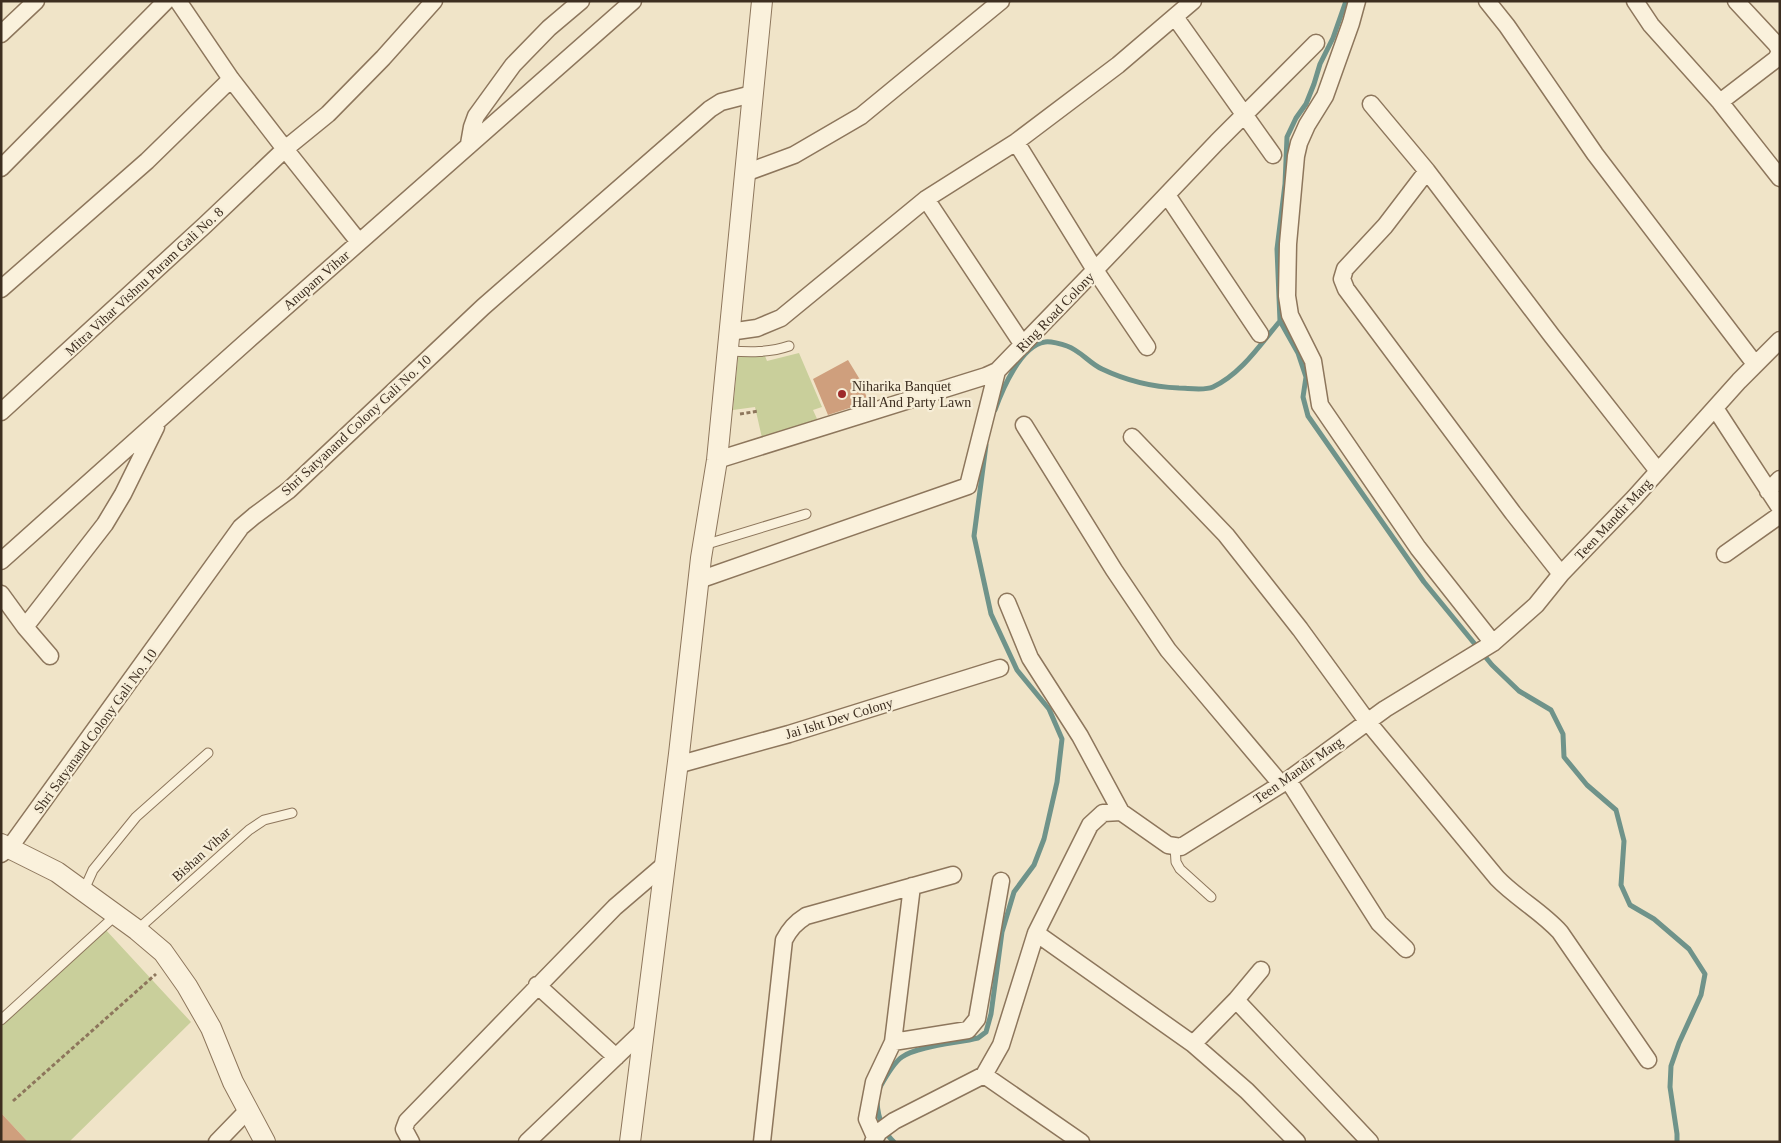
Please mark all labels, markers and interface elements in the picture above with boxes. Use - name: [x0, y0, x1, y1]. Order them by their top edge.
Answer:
- street label: Mitra Vihar Vishnu Puram Gali No. 8: [62, 204, 226, 359]
- street label: Anupam Vihar: [280, 247, 353, 313]
- street label: Ring Road Colony: [1013, 269, 1097, 355]
- street label: Shri Satyanand Colony Gali No. 10: [278, 352, 434, 499]
- place label: Niharika Banquet Hall And Party Lawn: [852, 379, 971, 410]
- marker: Niharika Banquet Hall And Party Lawn: [836, 388, 848, 400]
- street label: Teen Mandir Marg: [1572, 476, 1655, 563]
- street label: Shri Satyanand Colony Gali No. 10: [31, 646, 160, 816]
- street label: Jai Isht Dev Colony: [784, 695, 895, 742]
- street label: Teen Mandir Marg: [1251, 734, 1346, 807]
- street label: Bishan Vihar: [169, 824, 234, 884]

